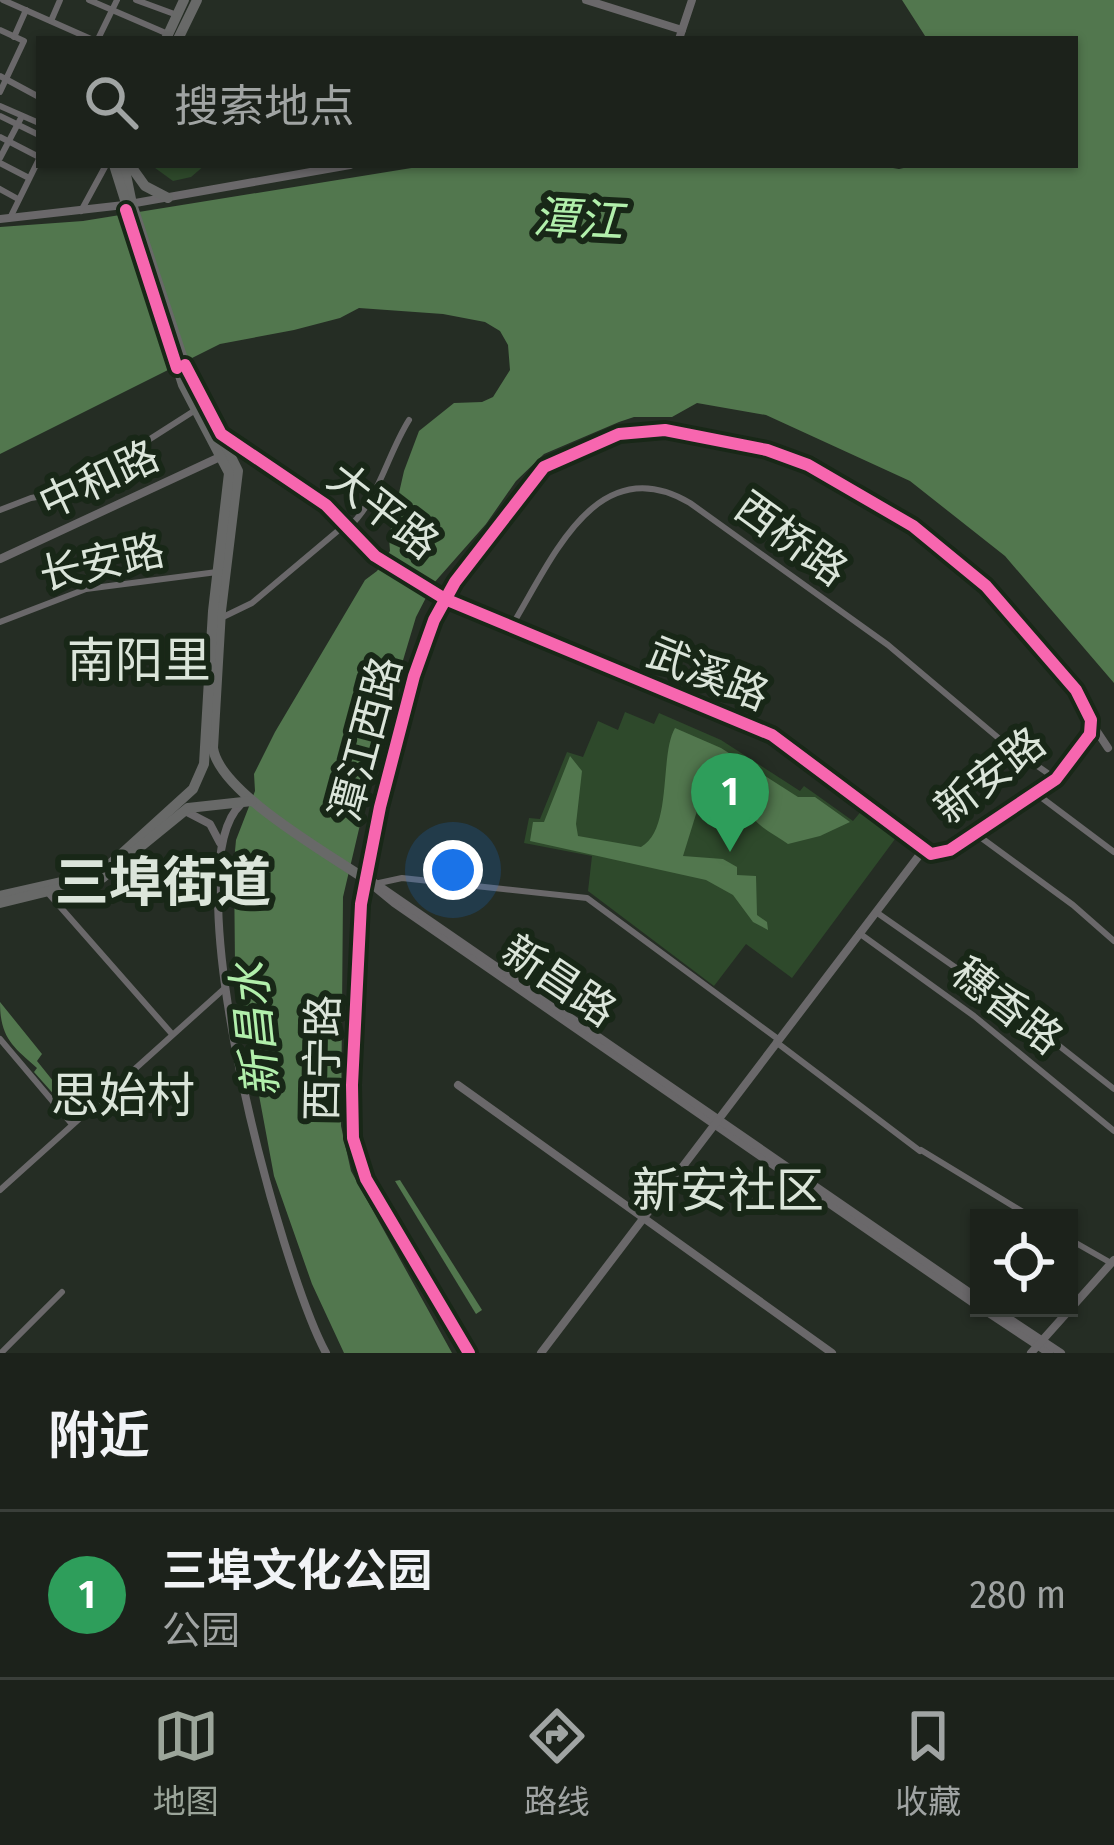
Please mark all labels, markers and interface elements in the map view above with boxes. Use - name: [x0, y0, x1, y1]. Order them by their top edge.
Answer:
- search box: [36, 36, 1078, 168]
- icon: search: [78, 69, 144, 135]
- text: 搜索地点: [174, 80, 354, 134]
- water label: 潭江: [532, 191, 629, 250]
- street label: 中和路: [31, 431, 167, 529]
- street label: 大平路: [318, 453, 448, 569]
- street label: 西桥路: [725, 482, 857, 596]
- street label: 长安路: [35, 525, 169, 601]
- street label: 武溪路: [640, 627, 776, 721]
- district label: 南阳里: [67, 632, 211, 690]
- street label: 潭江西路: [320, 651, 412, 827]
- street label: 新安路: [925, 718, 1055, 834]
- pin: 1: [691, 753, 769, 852]
- your location: [423, 840, 483, 900]
- district label: 三埠街道: [55, 851, 271, 915]
- street label: 新昌路: [493, 925, 625, 1037]
- street label: 穗香路: [942, 948, 1072, 1064]
- water label: 新昌水: [222, 958, 290, 1100]
- street label: 西宁路: [297, 995, 349, 1121]
- district label: 思始村: [51, 1067, 195, 1125]
- district label: 新安社区: [632, 1162, 824, 1220]
- map controls: [970, 1209, 1078, 1317]
- button: locate: [970, 1209, 1078, 1317]
- text: 附近: [48, 1405, 150, 1467]
- text: 三埠文化公园: [162, 1544, 432, 1598]
- text: 1: [79, 1572, 95, 1618]
- text: 280 m: [970, 1572, 1066, 1618]
- text: 公园: [162, 1608, 240, 1654]
- tab: 地图: [153, 1703, 219, 1823]
- tab: 路线: [524, 1703, 590, 1823]
- tab: 收藏: [895, 1703, 961, 1823]

